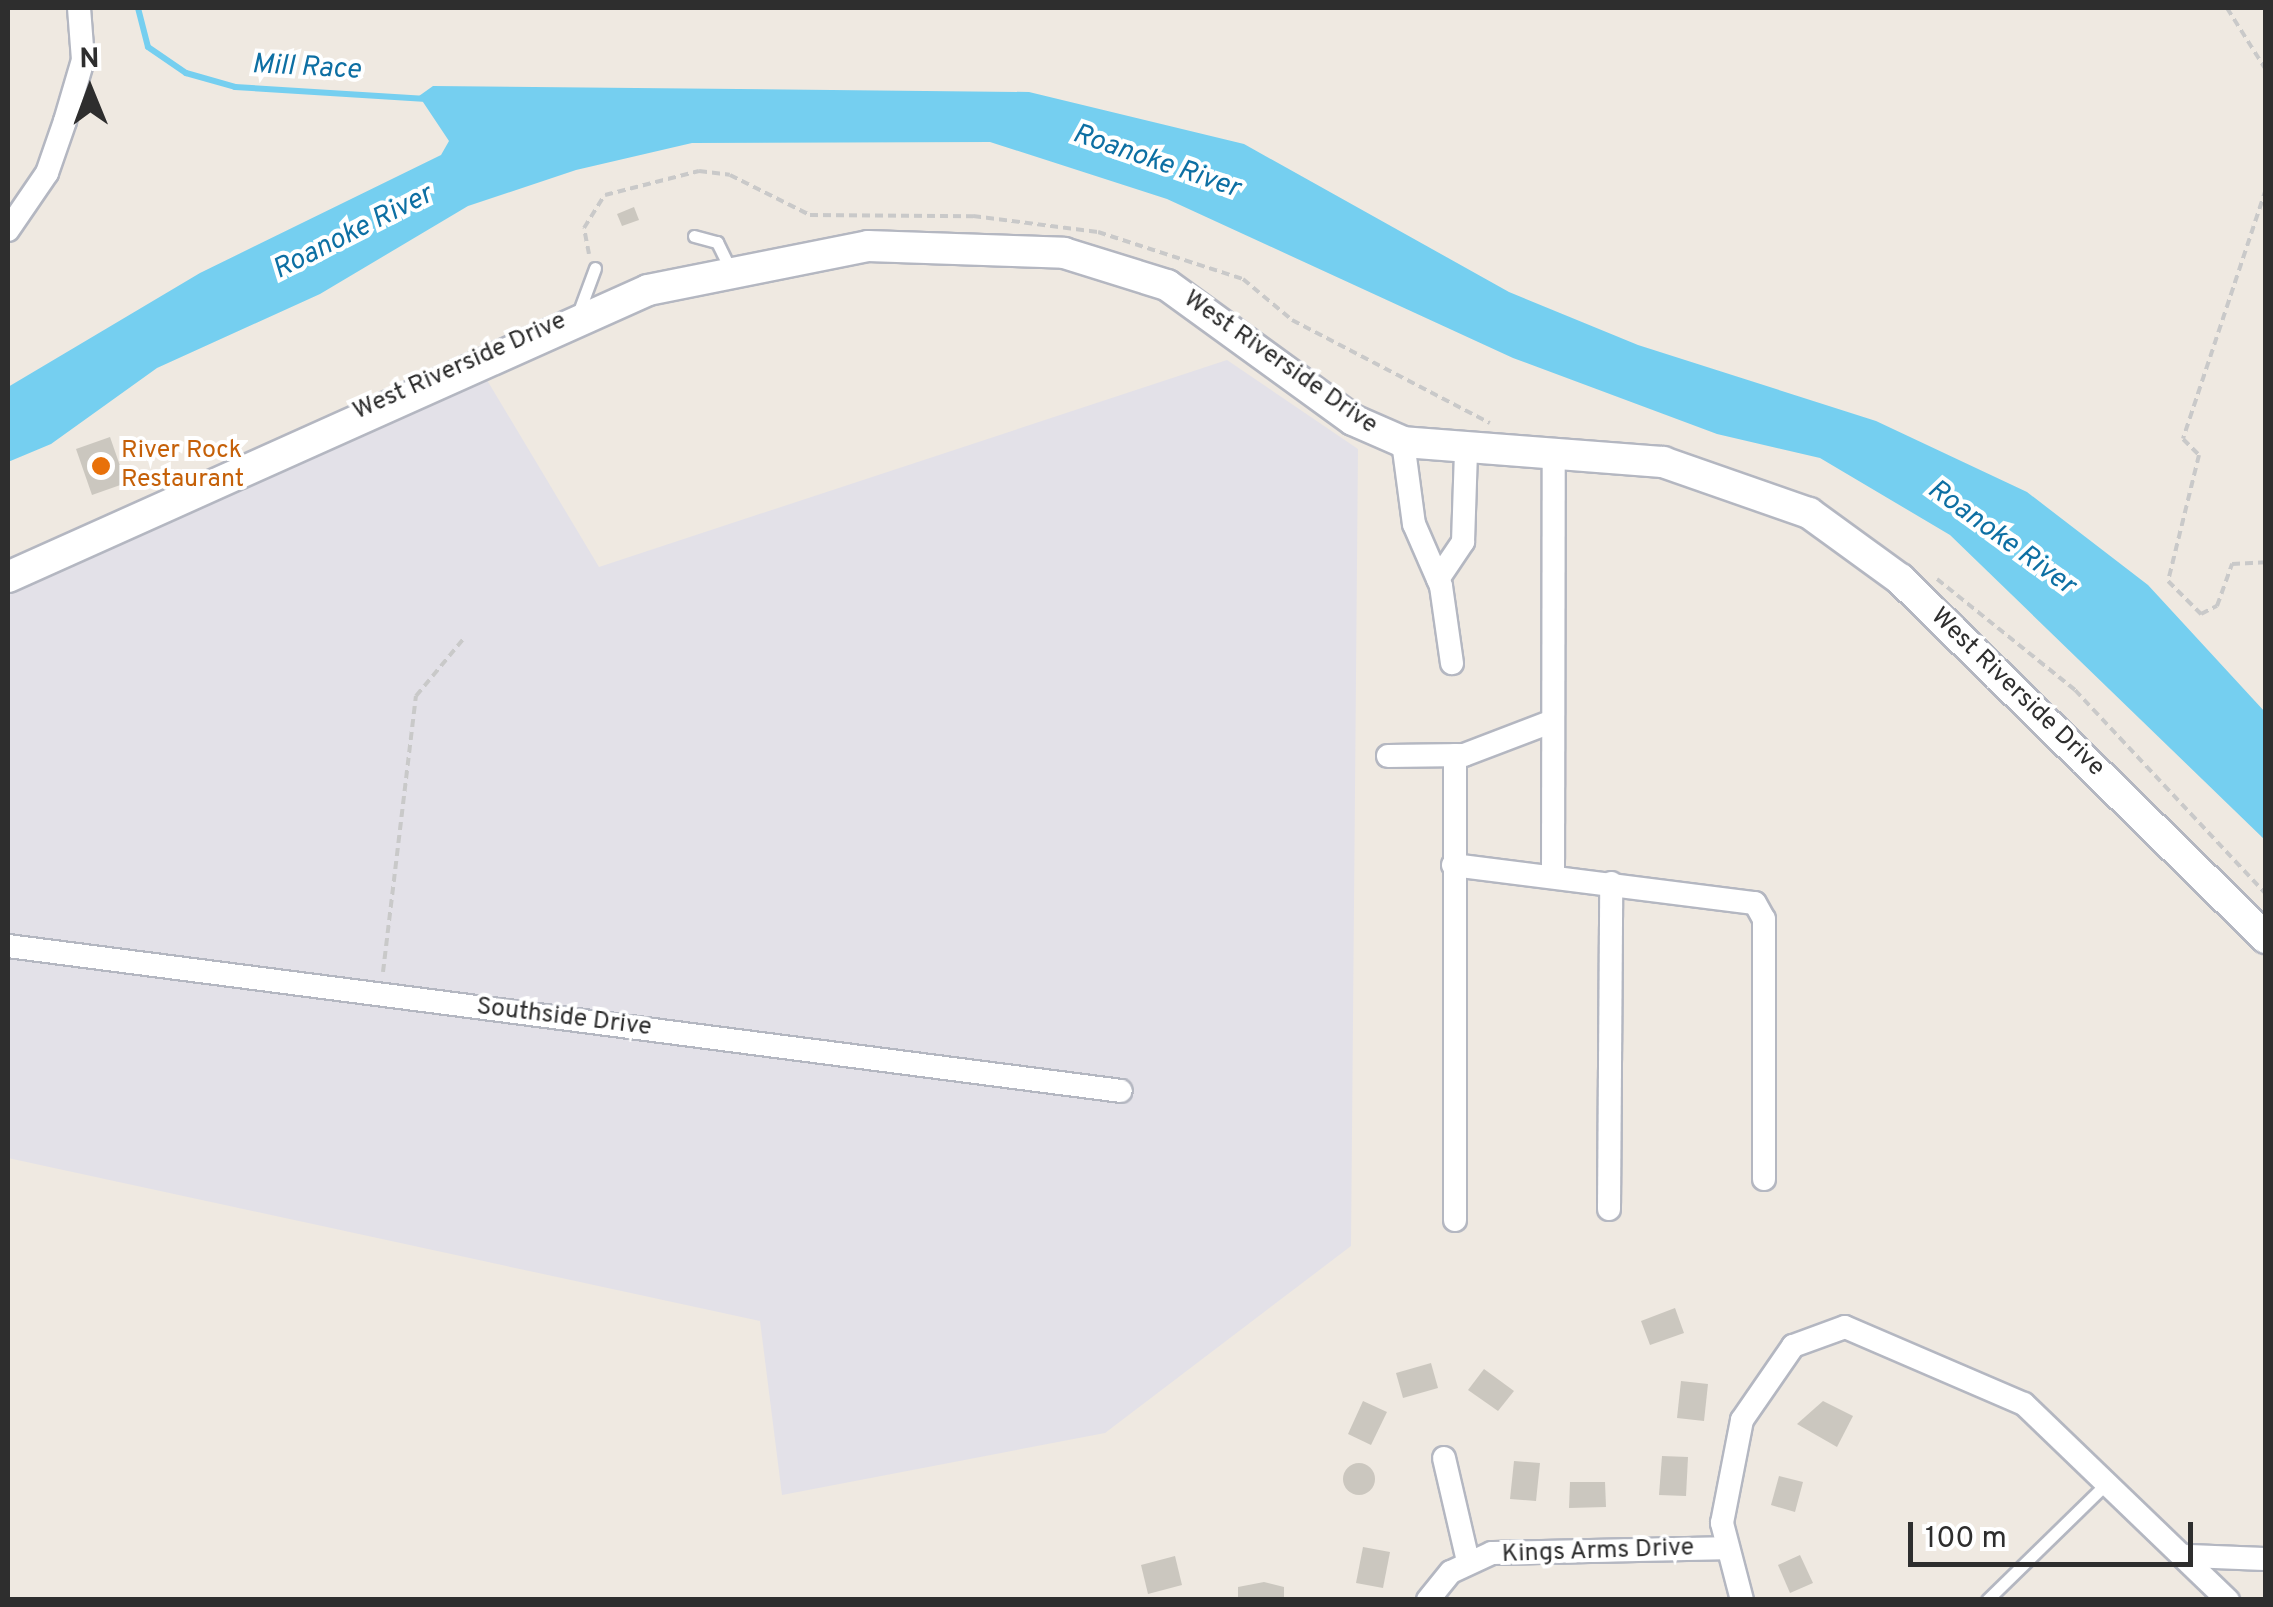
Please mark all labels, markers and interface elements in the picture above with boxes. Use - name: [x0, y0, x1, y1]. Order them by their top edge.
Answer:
- north arrow: [40, 40, 140, 140]
- text: N: [79, 42, 100, 78]
- water label: Mill Race: [251, 48, 361, 88]
- water label: Roanoke River: [1068, 118, 1244, 206]
- water label: Roanoke River: [268, 178, 438, 288]
- street label: West Riverside Drive: [1177, 285, 1383, 441]
- street label: West Riverside Drive: [349, 307, 571, 427]
- place label: River Rock Restaurant: [121, 437, 244, 496]
- marker: River Rock Restaurant: [90, 455, 112, 477]
- water label: Roanoke River: [1921, 473, 2081, 603]
- street label: West Riverside Drive: [1924, 602, 2110, 784]
- street label: Southside Drive: [475, 992, 653, 1044]
- scale bar: [1913, 1502, 2198, 1564]
- text: 100 m: [1925, 1521, 2007, 1558]
- street label: Kings Arms Drive: [1501, 1534, 1695, 1570]

